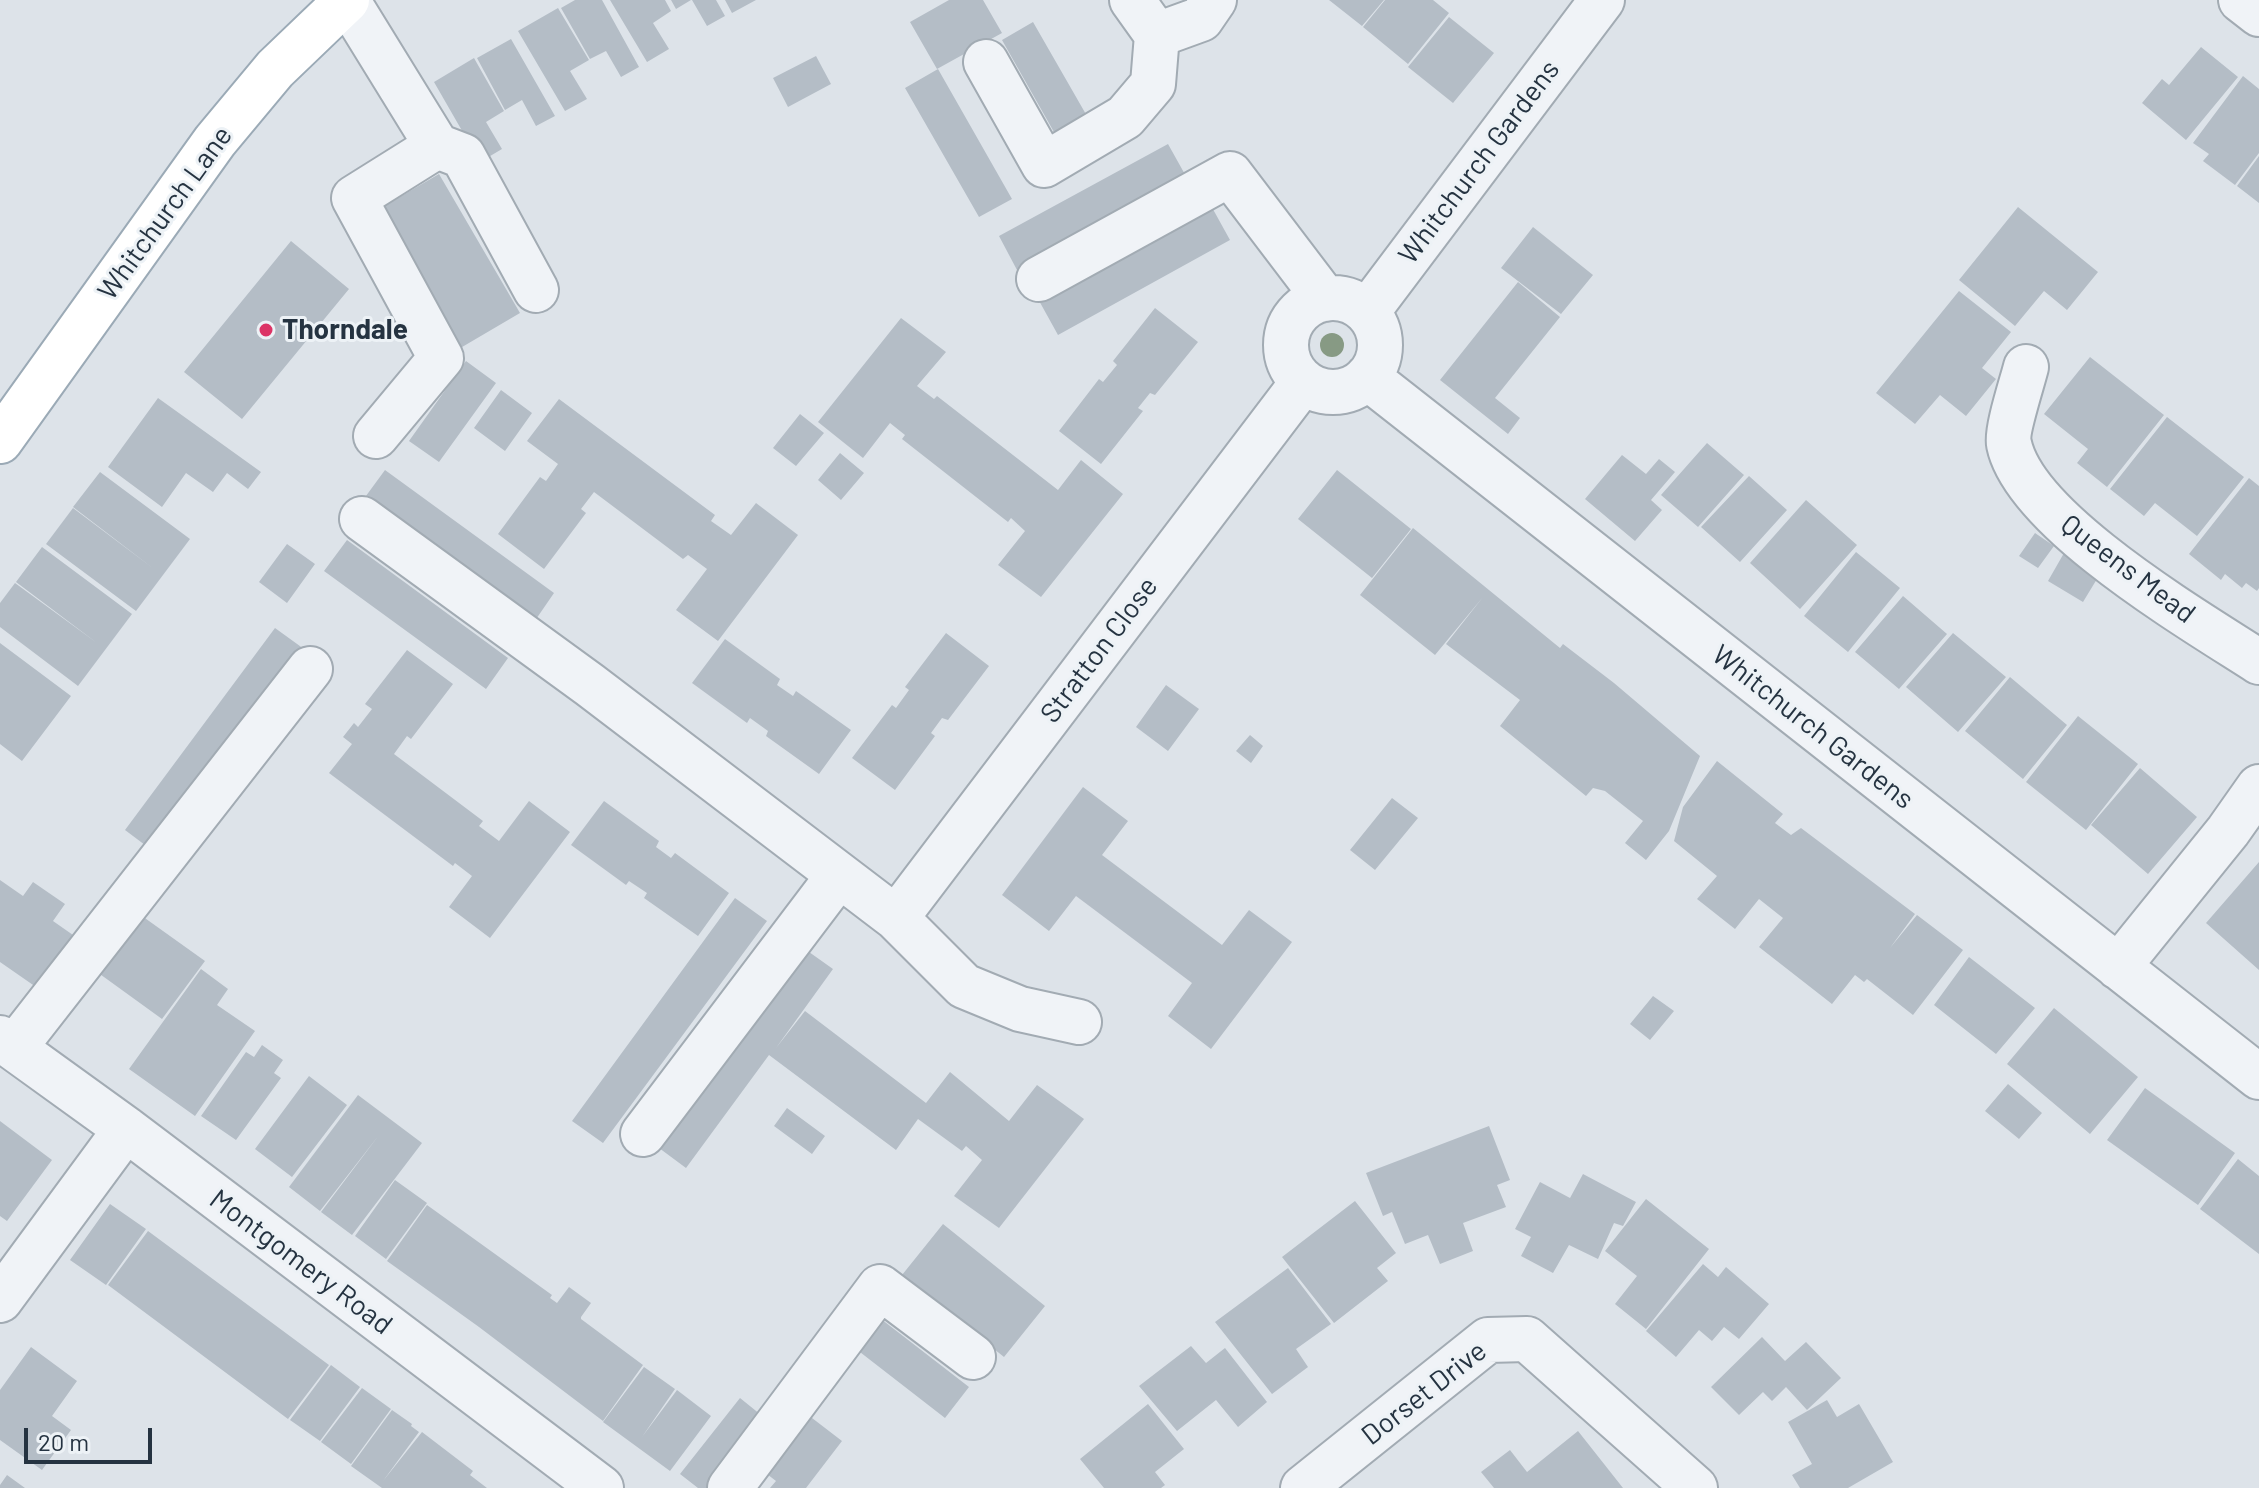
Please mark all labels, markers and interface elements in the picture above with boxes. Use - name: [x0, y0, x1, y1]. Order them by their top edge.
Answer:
- street label: Whitchurch Gardens: [1391, 53, 1567, 271]
- street label: Whitchurch Lane: [91, 120, 239, 306]
- place label: Thorndale: [282, 313, 408, 347]
- marker: Thorndale: [257, 321, 275, 339]
- street label: Queens Mead: [2054, 508, 2202, 630]
- street label: Stratton Close: [1033, 570, 1165, 730]
- street label: Whitchurch Gardens: [1705, 638, 1921, 816]
- street label: Montgomery Road: [203, 1182, 399, 1342]
- street label: Dorset Drive: [1355, 1334, 1493, 1452]
- scale bar: [28, 1412, 156, 1462]
- text: 20 m: [38, 1427, 89, 1456]

